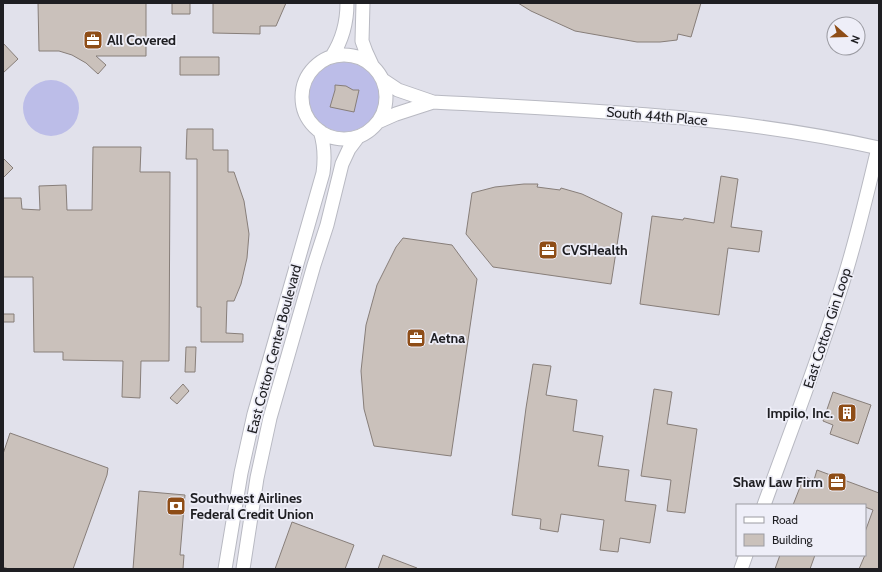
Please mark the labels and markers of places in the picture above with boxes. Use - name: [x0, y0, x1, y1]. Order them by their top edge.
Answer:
- office icon: All Covered: [82, 29, 104, 51]
- place label: All Covered: [107, 31, 176, 49]
- office icon: CVSHealth: [537, 239, 559, 261]
- place label: CVSHealth: [562, 241, 628, 259]
- office icon: Aetna: [405, 327, 427, 349]
- place label: Aetna: [430, 329, 465, 347]
- building icon: Impilo, Inc.: [836, 402, 858, 424]
- place label: Impilo, Inc.: [767, 404, 833, 422]
- office icon: Shaw Law Firm: [826, 471, 848, 493]
- place label: Shaw Law Firm: [733, 473, 823, 491]
- place label: Southwest Airlines Federal Credit Union: [190, 489, 314, 523]
- bank icon: Southwest Airlines Federal Credit Union: [165, 495, 187, 517]

